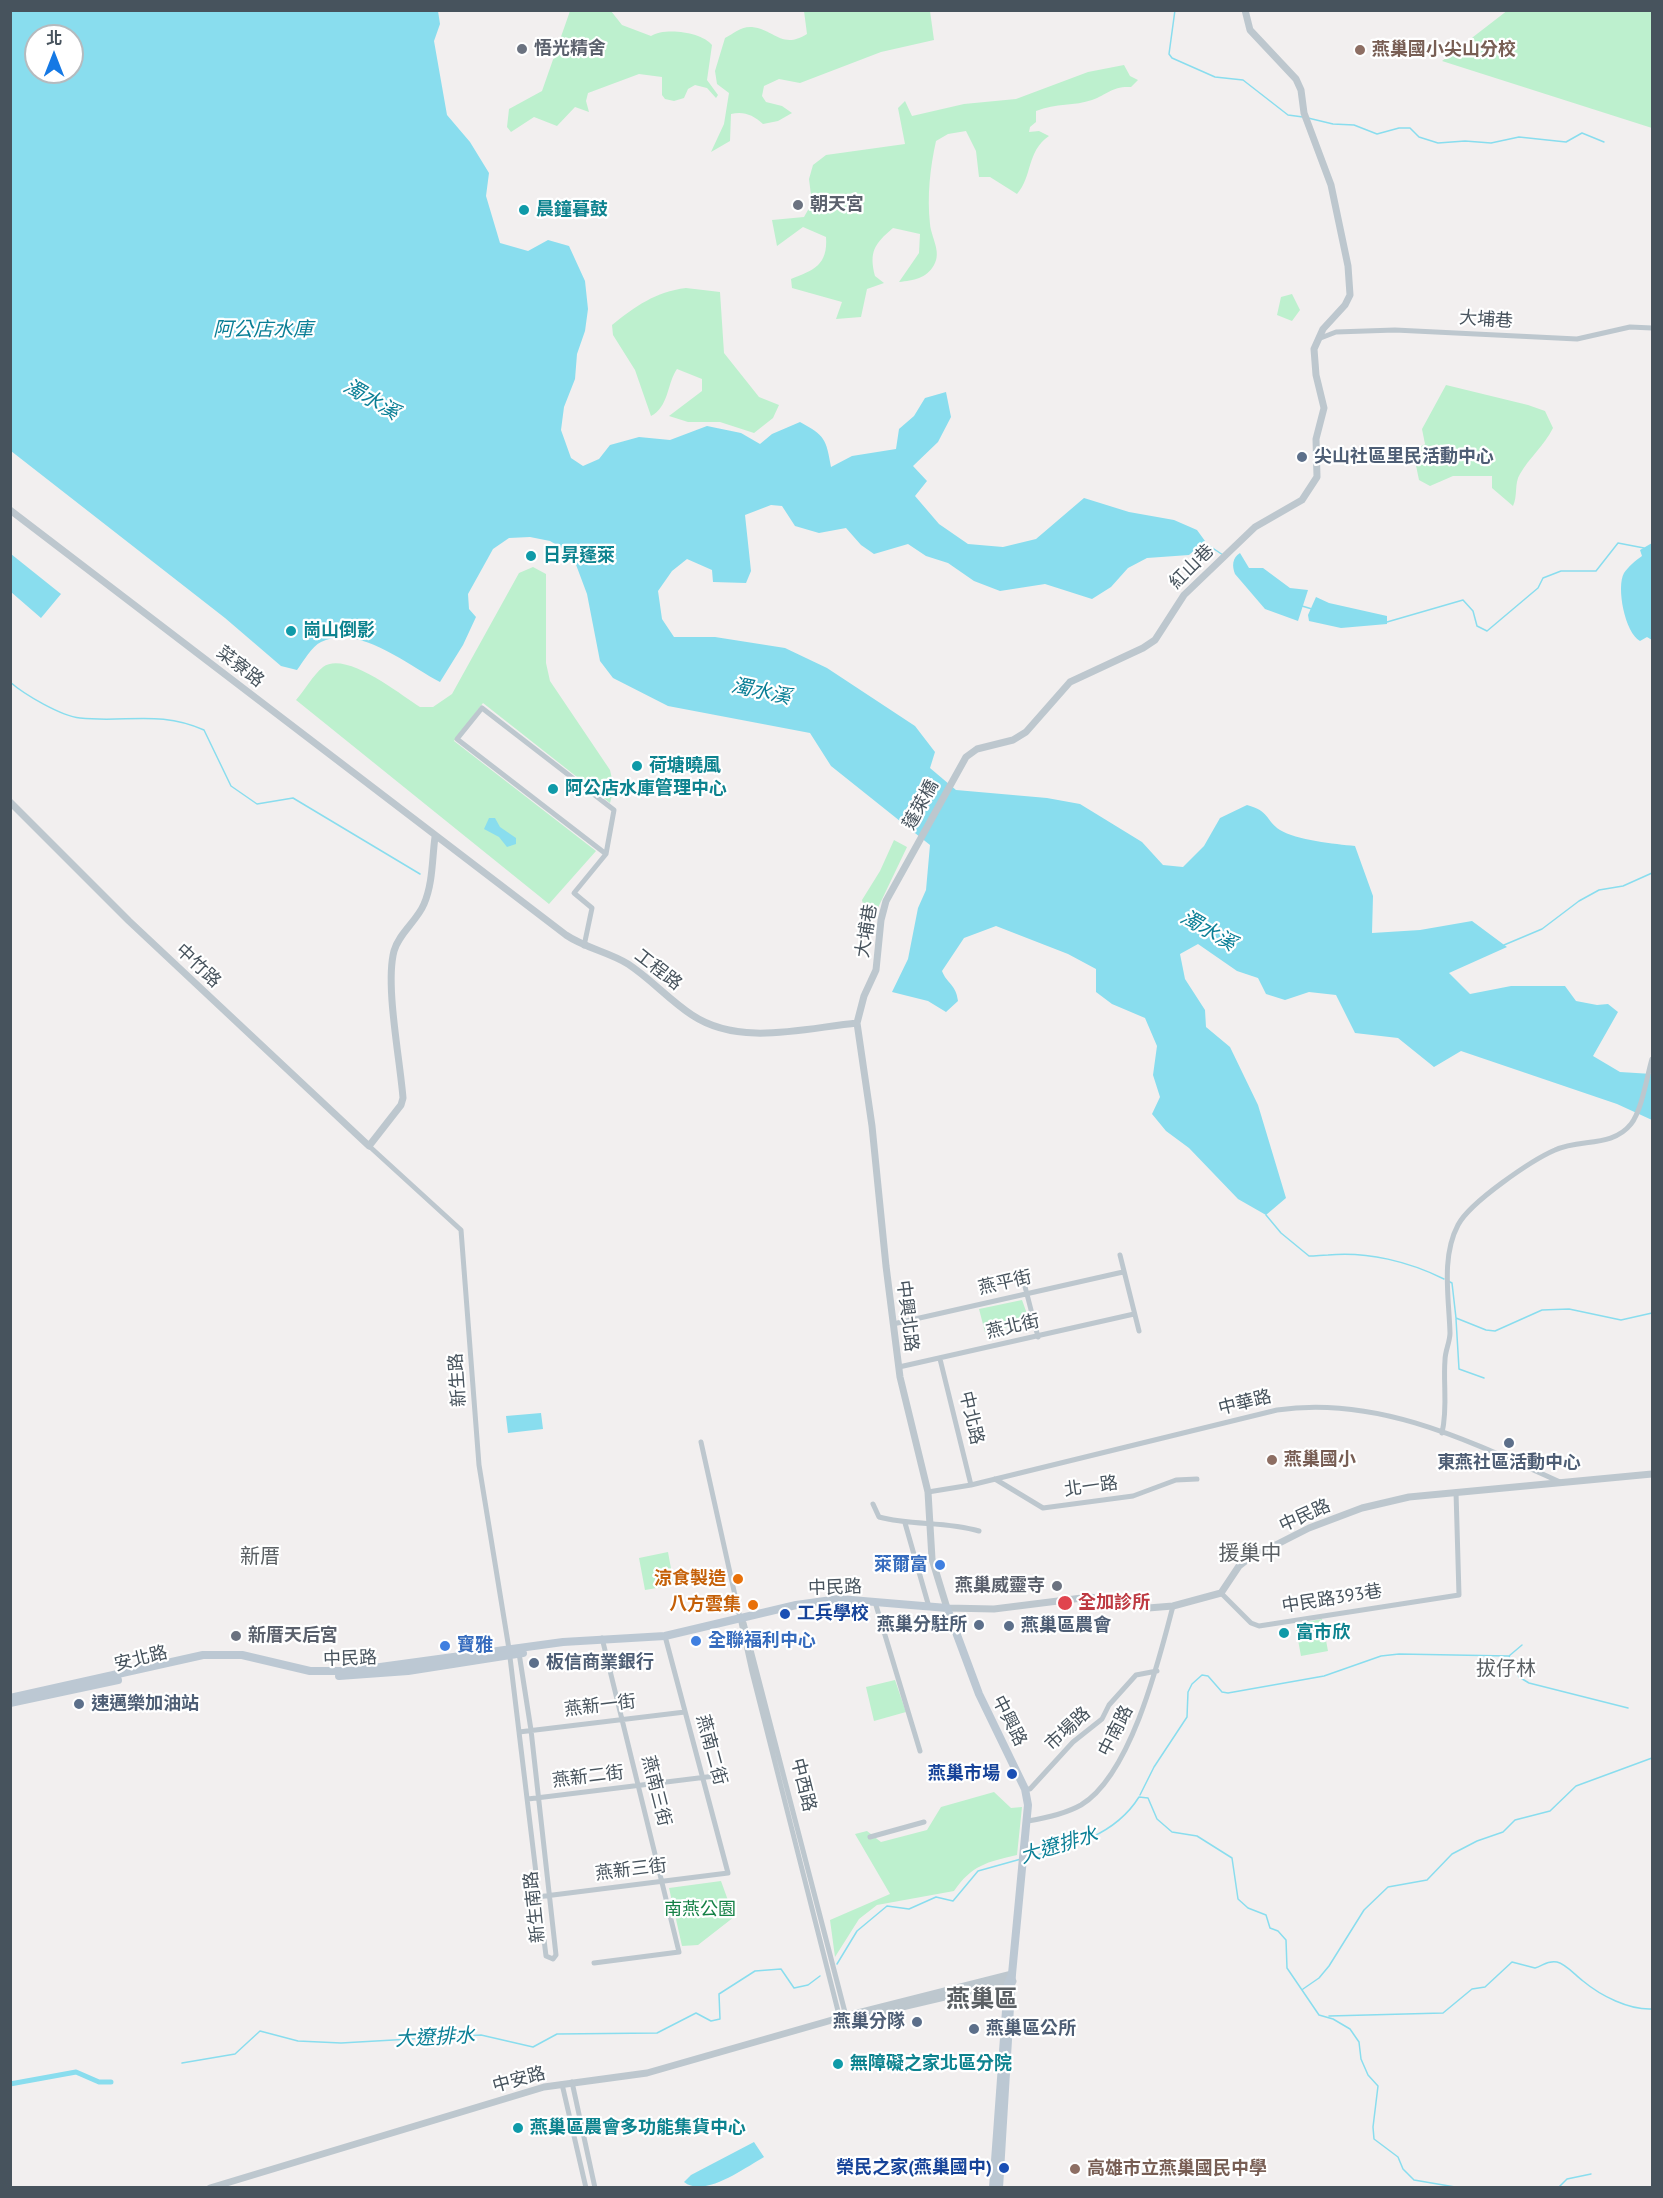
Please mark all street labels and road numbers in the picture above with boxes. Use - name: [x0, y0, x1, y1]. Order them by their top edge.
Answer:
- street label: 大埔巷: [1458, 307, 1514, 333]
- street label: 紅山巷: [1165, 540, 1219, 594]
- street label: 菜寮路: [212, 642, 268, 692]
- street label: 蓬萊橋: [898, 776, 944, 834]
- street label: 大埔巷: [852, 903, 882, 959]
- street label: 中竹路: [171, 940, 225, 992]
- street label: 工程路: [630, 945, 686, 995]
- street label: 燕平街: [976, 1266, 1034, 1300]
- street label: 中興北路: [892, 1279, 922, 1353]
- street label: 燕北街: [984, 1310, 1042, 1344]
- street label: 新生路: [445, 1352, 471, 1408]
- street label: 中華路: [1216, 1386, 1274, 1420]
- street label: 中北路: [954, 1389, 988, 1447]
- street label: 北一路: [1063, 1473, 1119, 1501]
- street label: 中民路: [1276, 1495, 1334, 1537]
- street label: 中民路: [808, 1576, 862, 1600]
- street label: 中民路393巷: [1280, 1580, 1384, 1618]
- street label: 安北路: [112, 1642, 170, 1676]
- street label: 中民路: [323, 1647, 377, 1671]
- street label: 燕新一街: [563, 1691, 637, 1721]
- street label: 中興路: [987, 1692, 1031, 1750]
- street label: 中南路: [1094, 1702, 1138, 1760]
- street label: 市場路: [1041, 1703, 1095, 1755]
- street label: 燕南二街: [691, 1712, 731, 1788]
- street label: 燕南三街: [637, 1753, 675, 1829]
- street label: 中西路: [786, 1756, 820, 1814]
- street label: 燕新二街: [551, 1762, 625, 1792]
- street label: 燕新三街: [594, 1855, 668, 1885]
- street label: 新生南路: [520, 1870, 550, 1944]
- street label: 中安路: [490, 2063, 548, 2097]

